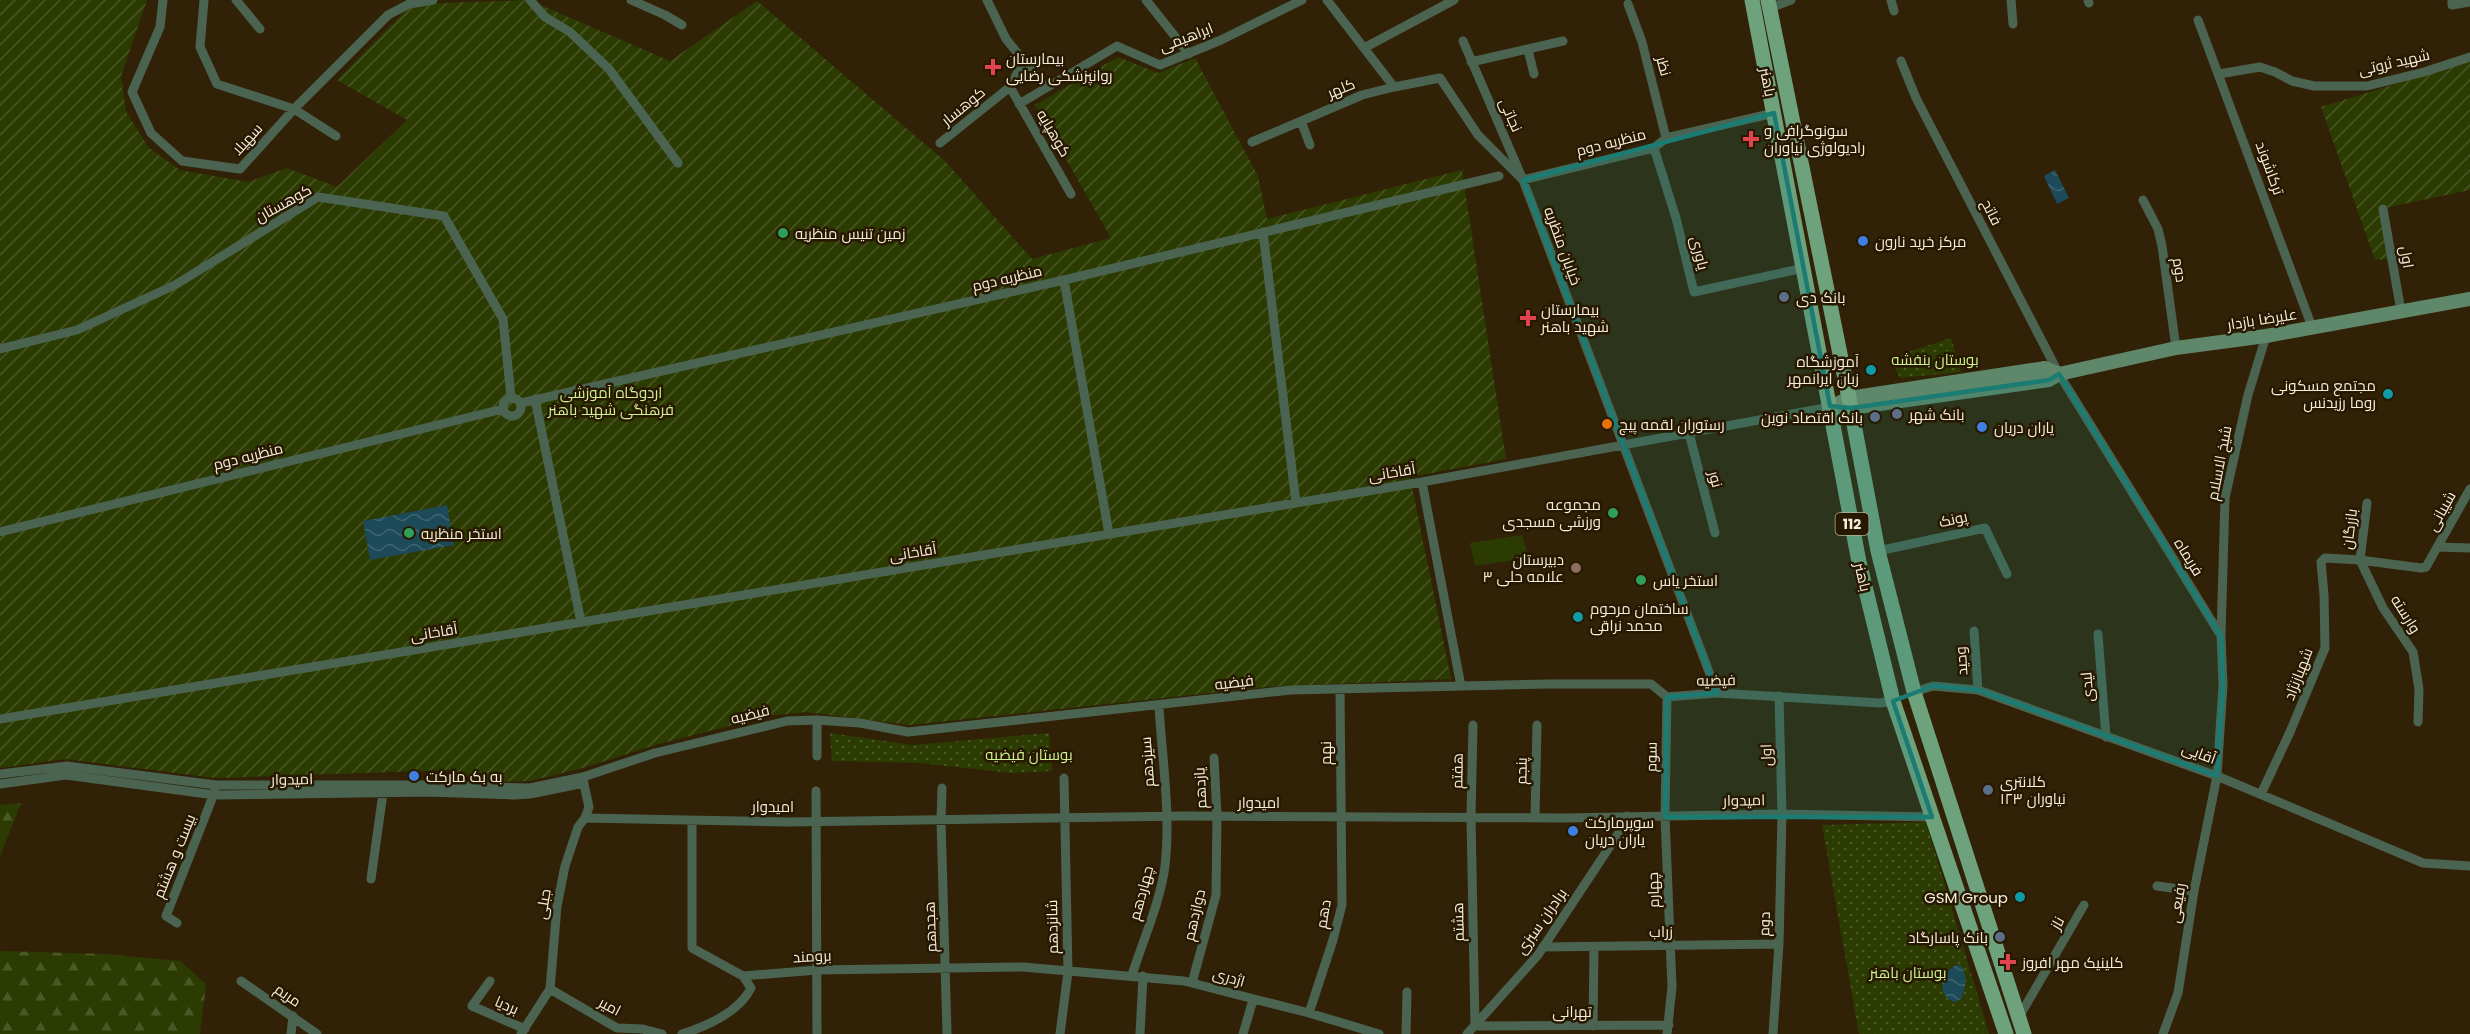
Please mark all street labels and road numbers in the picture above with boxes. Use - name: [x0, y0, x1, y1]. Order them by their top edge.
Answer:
- street label: ابراهیمی: [1156, 17, 1216, 57]
- street label: شهید ثروتی: [2356, 44, 2432, 80]
- street label: نظر: [1651, 53, 1677, 78]
- street label: باهنر: [1755, 65, 1781, 98]
- street label: کلهر: [1323, 73, 1358, 103]
- street label: کوهسار: [936, 82, 990, 131]
- street label: نجاتی: [1494, 95, 1528, 135]
- street label: کوهپایه: [1032, 105, 1076, 161]
- street label: سهیلا: [227, 118, 267, 160]
- street label: منظریه دوم: [1574, 123, 1648, 161]
- street label: ترکاشوند: [2251, 138, 2289, 198]
- street label: کوهستان: [251, 179, 315, 227]
- street label: فاتح: [1976, 195, 2007, 229]
- street label: خیابان منظریه: [1539, 204, 1587, 288]
- street label: یاوری: [1686, 234, 1714, 272]
- street label: اول: [2395, 244, 2419, 270]
- street label: دوم: [2168, 256, 2192, 284]
- street label: منظریه دوم: [970, 260, 1044, 296]
- street label: علیرضا بازدار: [2224, 303, 2299, 335]
- street label: شیخ الاسلام: [2201, 424, 2238, 502]
- street label: منظریه دوم: [211, 437, 285, 475]
- street label: آقاخانی: [1367, 458, 1417, 486]
- street label: نور: [1703, 467, 1728, 490]
- street label: شیبانی: [2421, 487, 2461, 535]
- street label: پونک: [1937, 506, 1969, 532]
- street label: بازرگان: [2336, 507, 2362, 551]
- road number: 112: [1836, 513, 1868, 535]
- street label: فریماه: [2169, 534, 2209, 580]
- street label: آقاخانی: [888, 538, 938, 566]
- street label: باهنر: [1849, 559, 1877, 594]
- street label: وارسته: [2386, 591, 2426, 637]
- street label: آقاخانی: [409, 618, 459, 646]
- street label: شهبازنژاد: [2278, 645, 2318, 703]
- street label: وحید: [1950, 646, 1972, 676]
- street label: فیضیه: [1213, 669, 1255, 695]
- street label: فیضیه: [1696, 669, 1736, 691]
- street label: لیدی: [2075, 671, 2099, 703]
- street label: فیضیه: [728, 699, 772, 729]
- street label: سیزدهم: [1135, 736, 1159, 788]
- street label: آقایی: [2179, 737, 2219, 769]
- street label: نهم: [1315, 741, 1336, 765]
- street label: سوم: [1640, 742, 1662, 772]
- street label: اول: [1755, 744, 1777, 766]
- street label: هفتم: [1446, 753, 1468, 789]
- street label: پنجم: [1510, 757, 1532, 785]
- street label: یازدهم: [1188, 767, 1212, 809]
- street label: امیدوار: [270, 768, 313, 790]
- street label: امیدوار: [1722, 789, 1765, 811]
- street label: امیدوار: [1237, 792, 1280, 813]
- street label: امیدوار: [751, 796, 794, 817]
- street label: بیست و هشتم: [148, 811, 200, 901]
- street label: چهاردهم: [1124, 863, 1158, 923]
- street label: چهارم: [1642, 872, 1664, 908]
- street label: رفیعی: [2163, 881, 2191, 925]
- street label: برادران سبزی: [1510, 884, 1572, 958]
- street label: جبلی: [530, 887, 556, 921]
- street label: دوازدهم: [1178, 887, 1210, 943]
- street label: دهم: [1310, 898, 1336, 930]
- street label: شانزدهم: [1041, 900, 1063, 954]
- street label: هجدهم: [919, 901, 941, 953]
- street label: هشتم: [1447, 902, 1469, 942]
- street label: دوم: [1753, 911, 1775, 937]
- street label: ناز: [2044, 912, 2069, 934]
- street label: زراب: [1649, 921, 1673, 942]
- street label: برومند: [792, 945, 832, 967]
- street label: اژدری: [1210, 962, 1248, 992]
- street label: مریم: [270, 978, 306, 1012]
- street label: بردیا: [492, 991, 522, 1019]
- street label: امیر: [594, 991, 625, 1021]
- street label: تهرانی: [1552, 1001, 1592, 1022]

